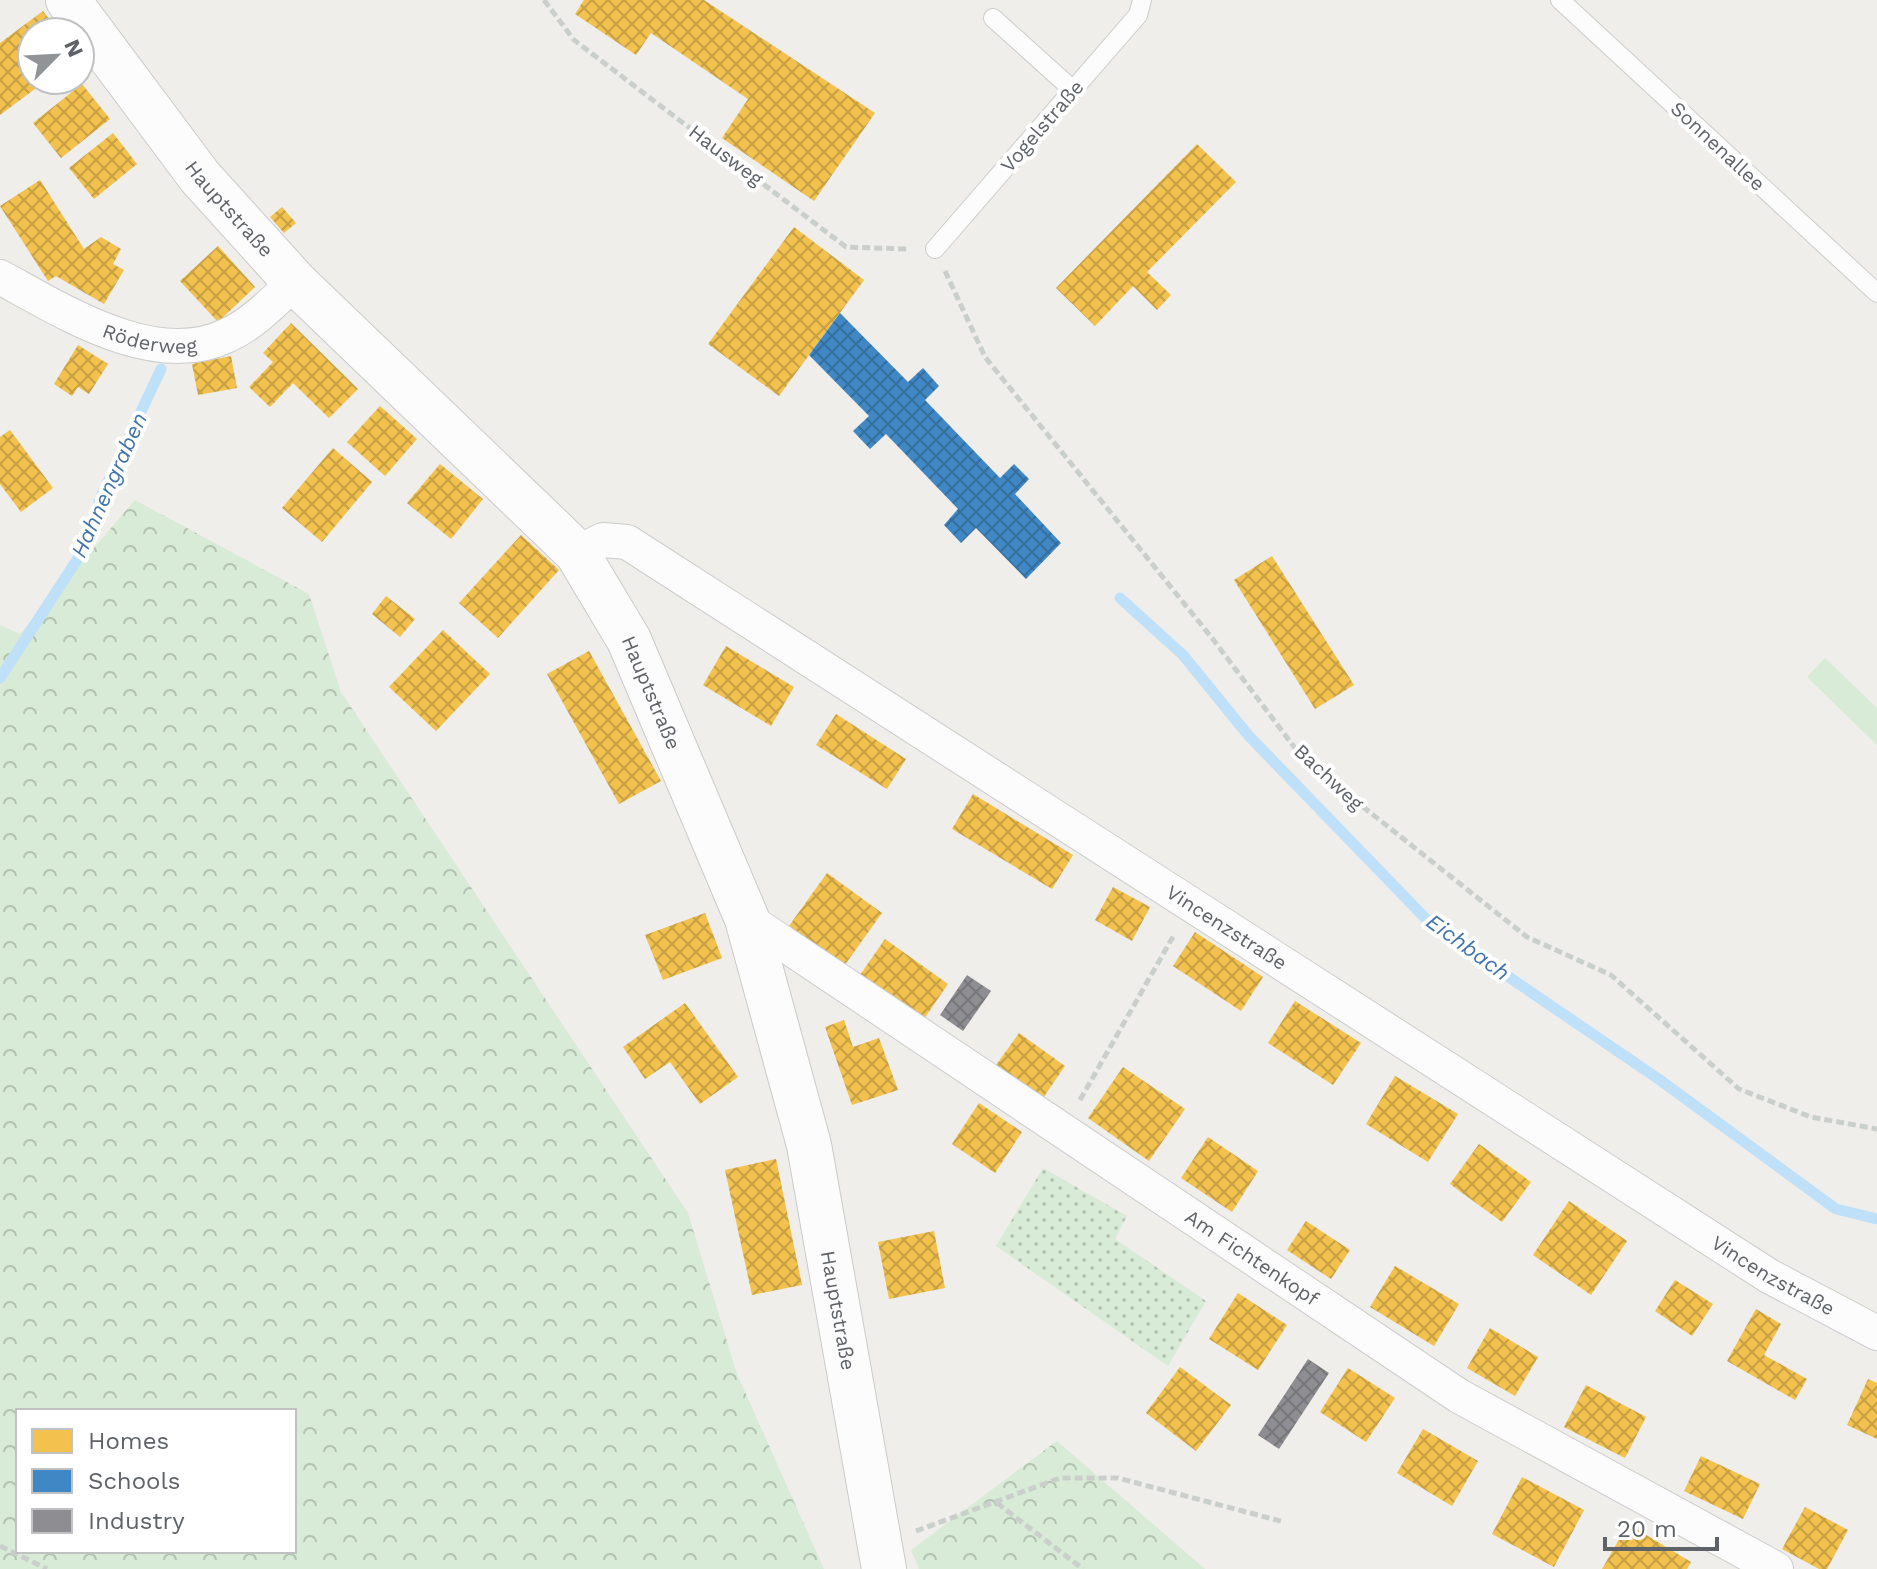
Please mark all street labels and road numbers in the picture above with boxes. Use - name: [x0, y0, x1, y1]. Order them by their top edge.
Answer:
- street label: Vogelstraße: [995, 75, 1089, 177]
- street label: Sonnenallee: [1666, 96, 1770, 196]
- street label: Hausweg: [684, 119, 768, 191]
- street label: Hauptstraße: [180, 156, 278, 262]
- street label: Röderweg: [99, 318, 199, 358]
- street label: Hauptstraße: [617, 632, 686, 753]
- street label: Bachweg: [1289, 739, 1369, 815]
- street label: Vincenzstraße: [1162, 880, 1291, 975]
- street label: Am Fichtenkopf: [1181, 1204, 1324, 1311]
- street label: Vincenzstraße: [1707, 1230, 1839, 1320]
- street label: Hauptstraße: [816, 1249, 861, 1372]

